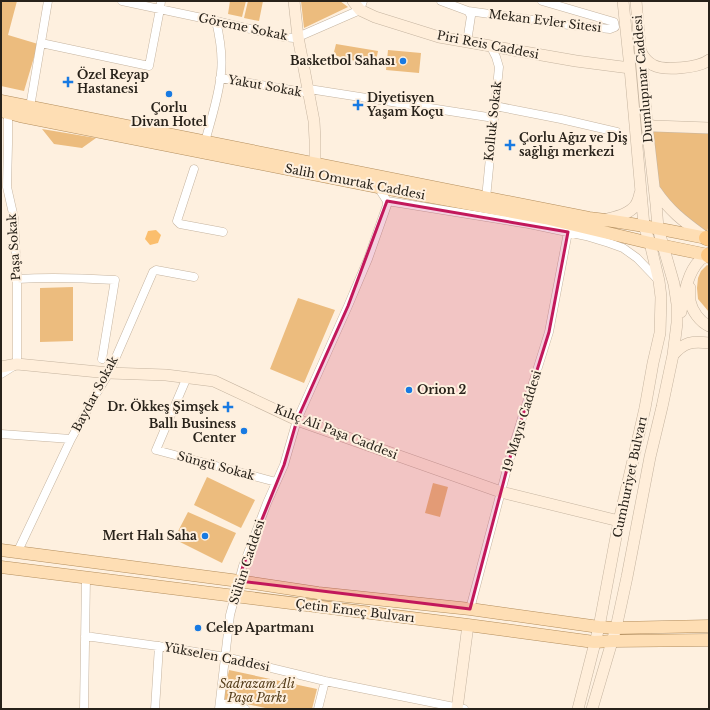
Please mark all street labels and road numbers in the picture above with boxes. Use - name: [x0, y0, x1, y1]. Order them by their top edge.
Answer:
- street label: Mekan Evler Sitesi: [488, 6, 602, 35]
- street label: Göreme Sokak: [197, 10, 290, 43]
- street label: Dumlupınar Caddesi: [629, 14, 656, 144]
- street label: Piri Reis Caddesi: [436, 27, 540, 62]
- street label: Yakut Sokak: [226, 71, 304, 99]
- street label: Kolluk Sokak: [481, 80, 504, 162]
- street label: Salih Omurtak Caddesi: [284, 161, 427, 202]
- street label: Paşa Sokak: [4, 212, 23, 281]
- street label: Baydar Sokak: [68, 353, 121, 434]
- street label: 19 Mayıs Caddesi: [499, 368, 544, 474]
- street label: Kılıç Ali Paşa Caddesi: [273, 401, 400, 462]
- street label: Cumhuriyet Bulvarı: [609, 415, 650, 539]
- street label: Süngü Sokak: [176, 448, 257, 483]
- street label: Sülün Caddesi: [226, 518, 267, 606]
- street label: Çetin Emeç Bulvarı: [295, 596, 415, 625]
- street label: Yükselen Caddesi: [162, 639, 271, 674]

